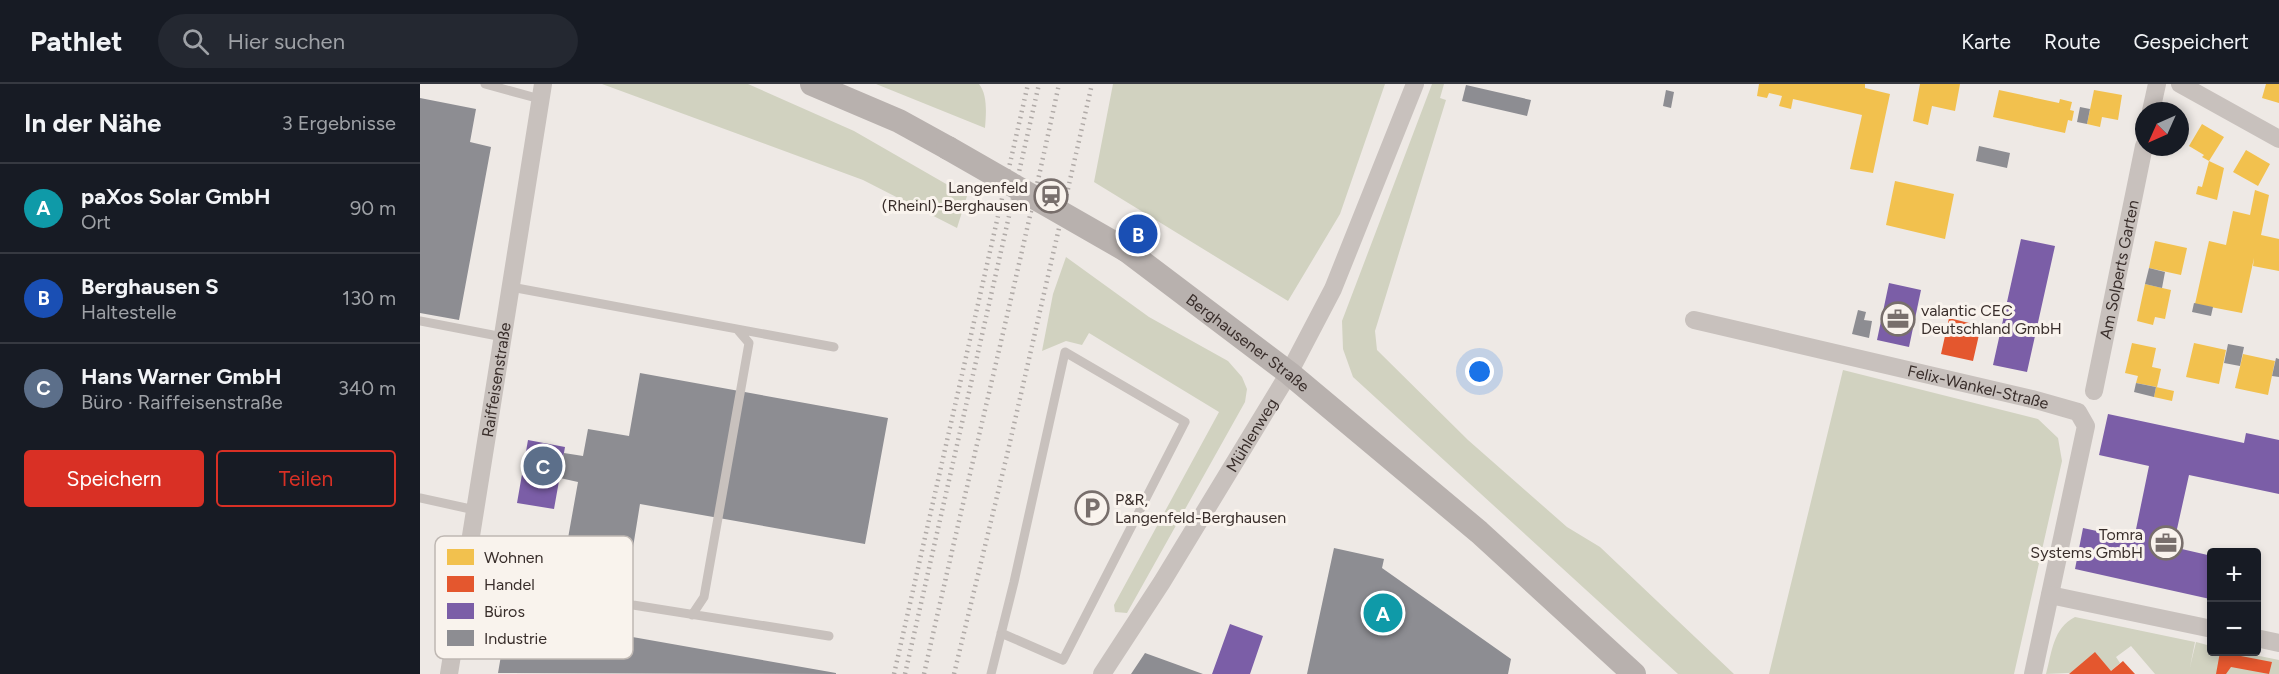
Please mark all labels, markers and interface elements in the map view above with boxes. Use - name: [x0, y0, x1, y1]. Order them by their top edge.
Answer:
- search box: [158, 14, 578, 68]
- text: Pathlet: [30, 24, 122, 58]
- icon: search: [179, 25, 212, 58]
- text: Hier suchen: [227, 28, 345, 55]
- text: Karte: [1961, 29, 2011, 54]
- text: Route: [2044, 29, 2100, 54]
- text: Gespeichert: [2133, 29, 2249, 54]
- north arrow: [2135, 102, 2189, 156]
- text: In der Nähe: [24, 107, 161, 139]
- text: 3 Ergebnisse: [282, 111, 396, 135]
- place label: Langenfeld (Rheinl)-Berghausen: [882, 178, 1028, 215]
- station icon: Langenfeld (Rheinl)-Berghausen: [1033, 178, 1069, 214]
- text: paXos Solar GmbH: [81, 183, 270, 210]
- text: A: [36, 196, 51, 220]
- text: 90 m: [350, 196, 396, 220]
- street label: Am Solperts Garten: [2096, 198, 2143, 341]
- text: Ort: [81, 210, 111, 234]
- pin: B: [1118, 212, 1158, 256]
- text: Berghausen S: [81, 273, 219, 300]
- text: B: [37, 286, 50, 310]
- text: 130 m: [342, 286, 396, 310]
- street label: Berghausener Straße: [1182, 290, 1313, 396]
- text: Haltestelle: [81, 300, 177, 324]
- office icon: valantic CEC Deutschland GmbH: [1880, 301, 1916, 337]
- place label: valantic CEC Deutschland GmbH: [1921, 301, 2062, 338]
- street label: Raiffeisenstraße: [478, 321, 515, 439]
- your location: [1465, 357, 1494, 386]
- street label: Felix-Wankel-Straße: [1906, 361, 2051, 413]
- text: Hans Warner GmbH: [81, 363, 281, 390]
- text: C: [36, 376, 51, 400]
- text: 340 m: [338, 376, 396, 400]
- text: Büro · Raiffeisenstraße: [81, 390, 283, 414]
- street label: Mühlenweg: [1222, 395, 1282, 476]
- pin: C: [524, 444, 562, 488]
- button: Speichern: [24, 450, 204, 507]
- button: Teilen: [216, 450, 396, 507]
- parking icon: P&R, Langenfeld-Berghausen: [1074, 490, 1110, 526]
- place label: P&R, Langenfeld-Berghausen: [1115, 490, 1286, 527]
- place label: Tomra Systems GmbH: [2030, 525, 2143, 562]
- office icon: Tomra Systems GmbH: [2148, 525, 2184, 561]
- legend: [435, 536, 633, 659]
- text: Wohnen: [484, 548, 544, 567]
- map controls: [2207, 548, 2261, 656]
- button: +: [2207, 548, 2261, 602]
- text: Handel: [484, 575, 535, 594]
- pin: A: [1364, 590, 1402, 636]
- text: Büros: [484, 602, 525, 621]
- button: −: [2207, 602, 2261, 656]
- text: Industrie: [484, 629, 547, 648]

